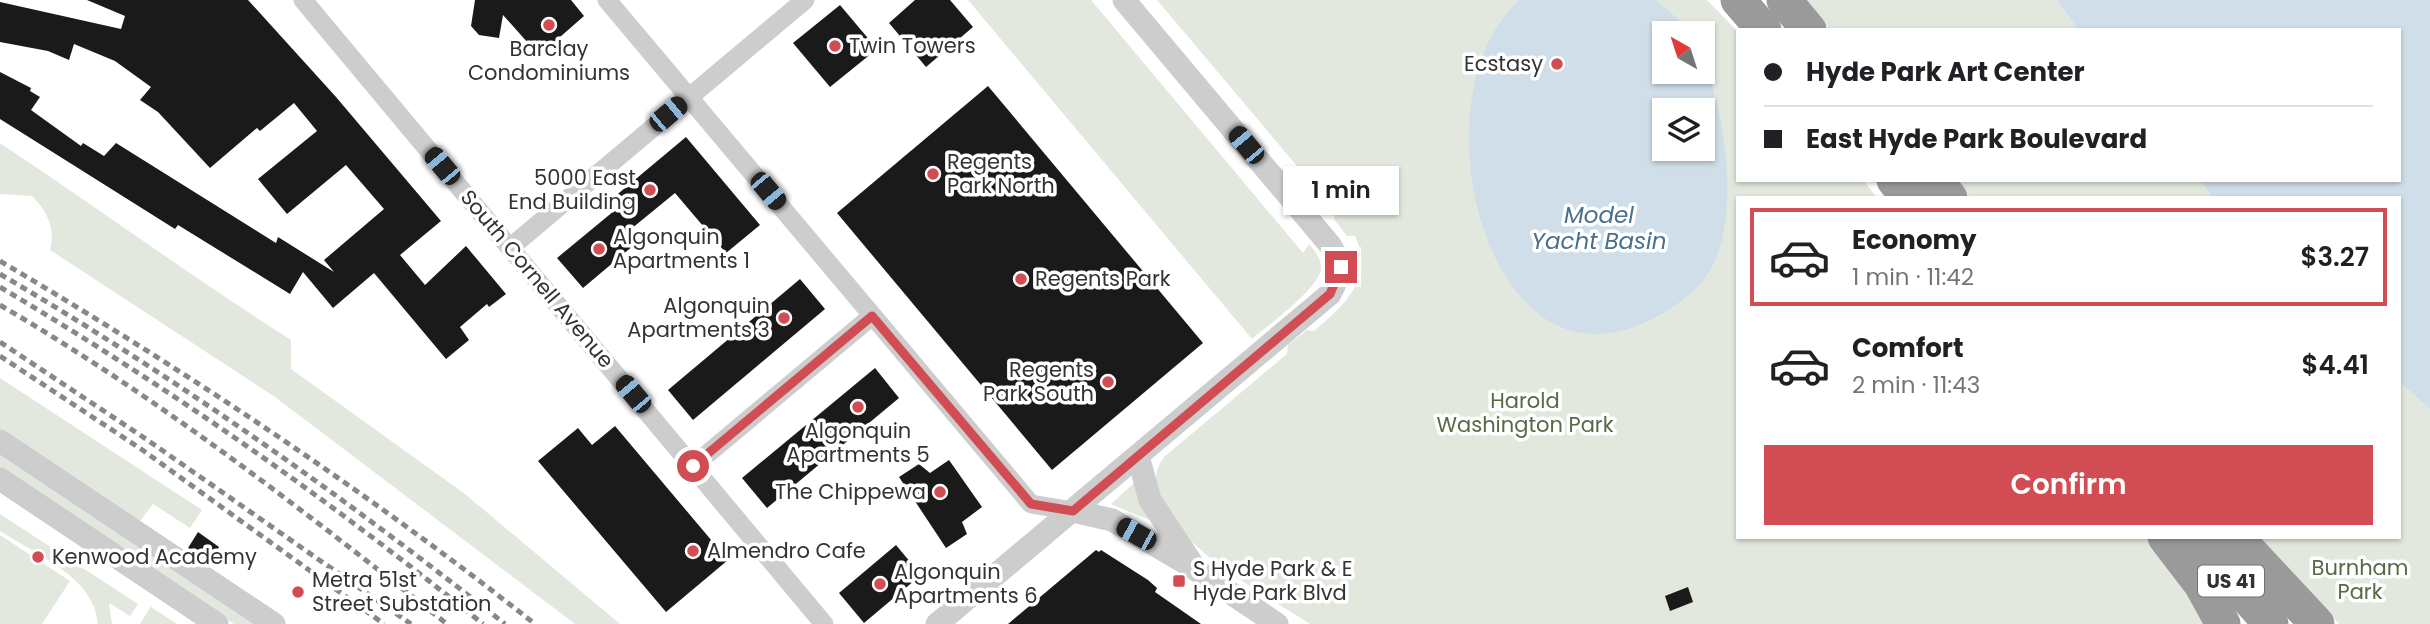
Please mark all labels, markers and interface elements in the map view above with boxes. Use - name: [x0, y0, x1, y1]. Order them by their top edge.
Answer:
- marker: Barclay Condominiums: [541, 17, 557, 33]
- north arrow: [1652, 21, 1715, 84]
- map controls: [1652, 21, 1715, 161]
- place label: Twin Towers: [849, 31, 976, 60]
- place label: Barclay Condominiums: [468, 34, 630, 87]
- marker: Twin Towers: [827, 38, 843, 54]
- place label: Ecstasy: [1464, 49, 1543, 78]
- text: Hyde Park Art Center: [1806, 54, 2085, 90]
- marker: Ecstasy: [1549, 56, 1565, 72]
- car: [646, 92, 691, 136]
- button: layers: [1652, 98, 1715, 161]
- text: East Hyde Park Boulevard: [1806, 121, 2147, 157]
- car: [1225, 122, 1268, 168]
- car: [421, 143, 464, 189]
- place label: Regents Park North: [947, 147, 1055, 200]
- place label: 5000 East End Building: [508, 163, 636, 216]
- marker: Regents Park North: [925, 166, 941, 182]
- callout: 1 min: [1283, 166, 1399, 215]
- car: [747, 168, 790, 214]
- text: 1 min: [1311, 174, 1371, 206]
- marker: 5000 East End Building: [642, 182, 658, 198]
- street label: South Cornell Avenue: [454, 183, 621, 374]
- water label: Model Yacht Basin: [1532, 199, 1666, 257]
- place label: Algonquin Apartments 1: [613, 222, 750, 275]
- text: Economy: [1852, 222, 1976, 258]
- icon: car: [1768, 226, 1831, 289]
- text: $3.27: [2300, 239, 2369, 275]
- marker: Algonquin Apartments 1: [591, 241, 607, 257]
- route end: [1325, 251, 1357, 283]
- text: 1 min · 11:42: [1852, 261, 1974, 293]
- place label: Regents Park: [1035, 264, 1171, 293]
- marker: Regents Park: [1013, 271, 1029, 287]
- place label: Algonquin Apartments 3: [627, 291, 770, 344]
- marker: Algonquin Apartments 3: [776, 310, 792, 326]
- text: Comfort: [1852, 330, 1964, 366]
- icon: car: [1768, 334, 1831, 397]
- text: $4.41: [2301, 347, 2369, 383]
- place label: Regents Park South: [983, 355, 1094, 408]
- text: 2 min · 11:43: [1852, 369, 1980, 401]
- car: [612, 371, 655, 417]
- marker: Regents Park South: [1100, 374, 1116, 390]
- park label: Harold Washington Park: [1436, 386, 1614, 439]
- marker: Algonquin Apartments 5: [850, 399, 866, 415]
- place label: Algonquin Apartments 5: [786, 416, 930, 469]
- button: Confirm: [1764, 445, 2373, 525]
- route start: [677, 450, 709, 482]
- place label: The Chippewa: [775, 477, 926, 506]
- marker: The Chippewa: [932, 484, 948, 500]
- car: [1113, 515, 1160, 553]
- place label: Almendro Cafe: [707, 536, 866, 565]
- place label: Kenwood Academy: [52, 542, 257, 571]
- marker: Almendro Cafe: [685, 543, 701, 559]
- marker: Kenwood Academy: [30, 549, 46, 565]
- park label: Burnham Park: [2312, 553, 2408, 606]
- place label: S Hyde Park & E Hyde Park Blvd: [1193, 554, 1353, 607]
- place label: Algonquin Apartments 6: [894, 557, 1038, 610]
- place label: Metra 51st Street Substation: [312, 565, 492, 618]
- road number: US 41: [2198, 566, 2264, 596]
- marker: S Hyde Park & E Hyde Park Blvd: [1171, 573, 1187, 589]
- marker: Algonquin Apartments 6: [872, 576, 888, 592]
- marker: Metra 51st Street Substation: [290, 584, 306, 600]

